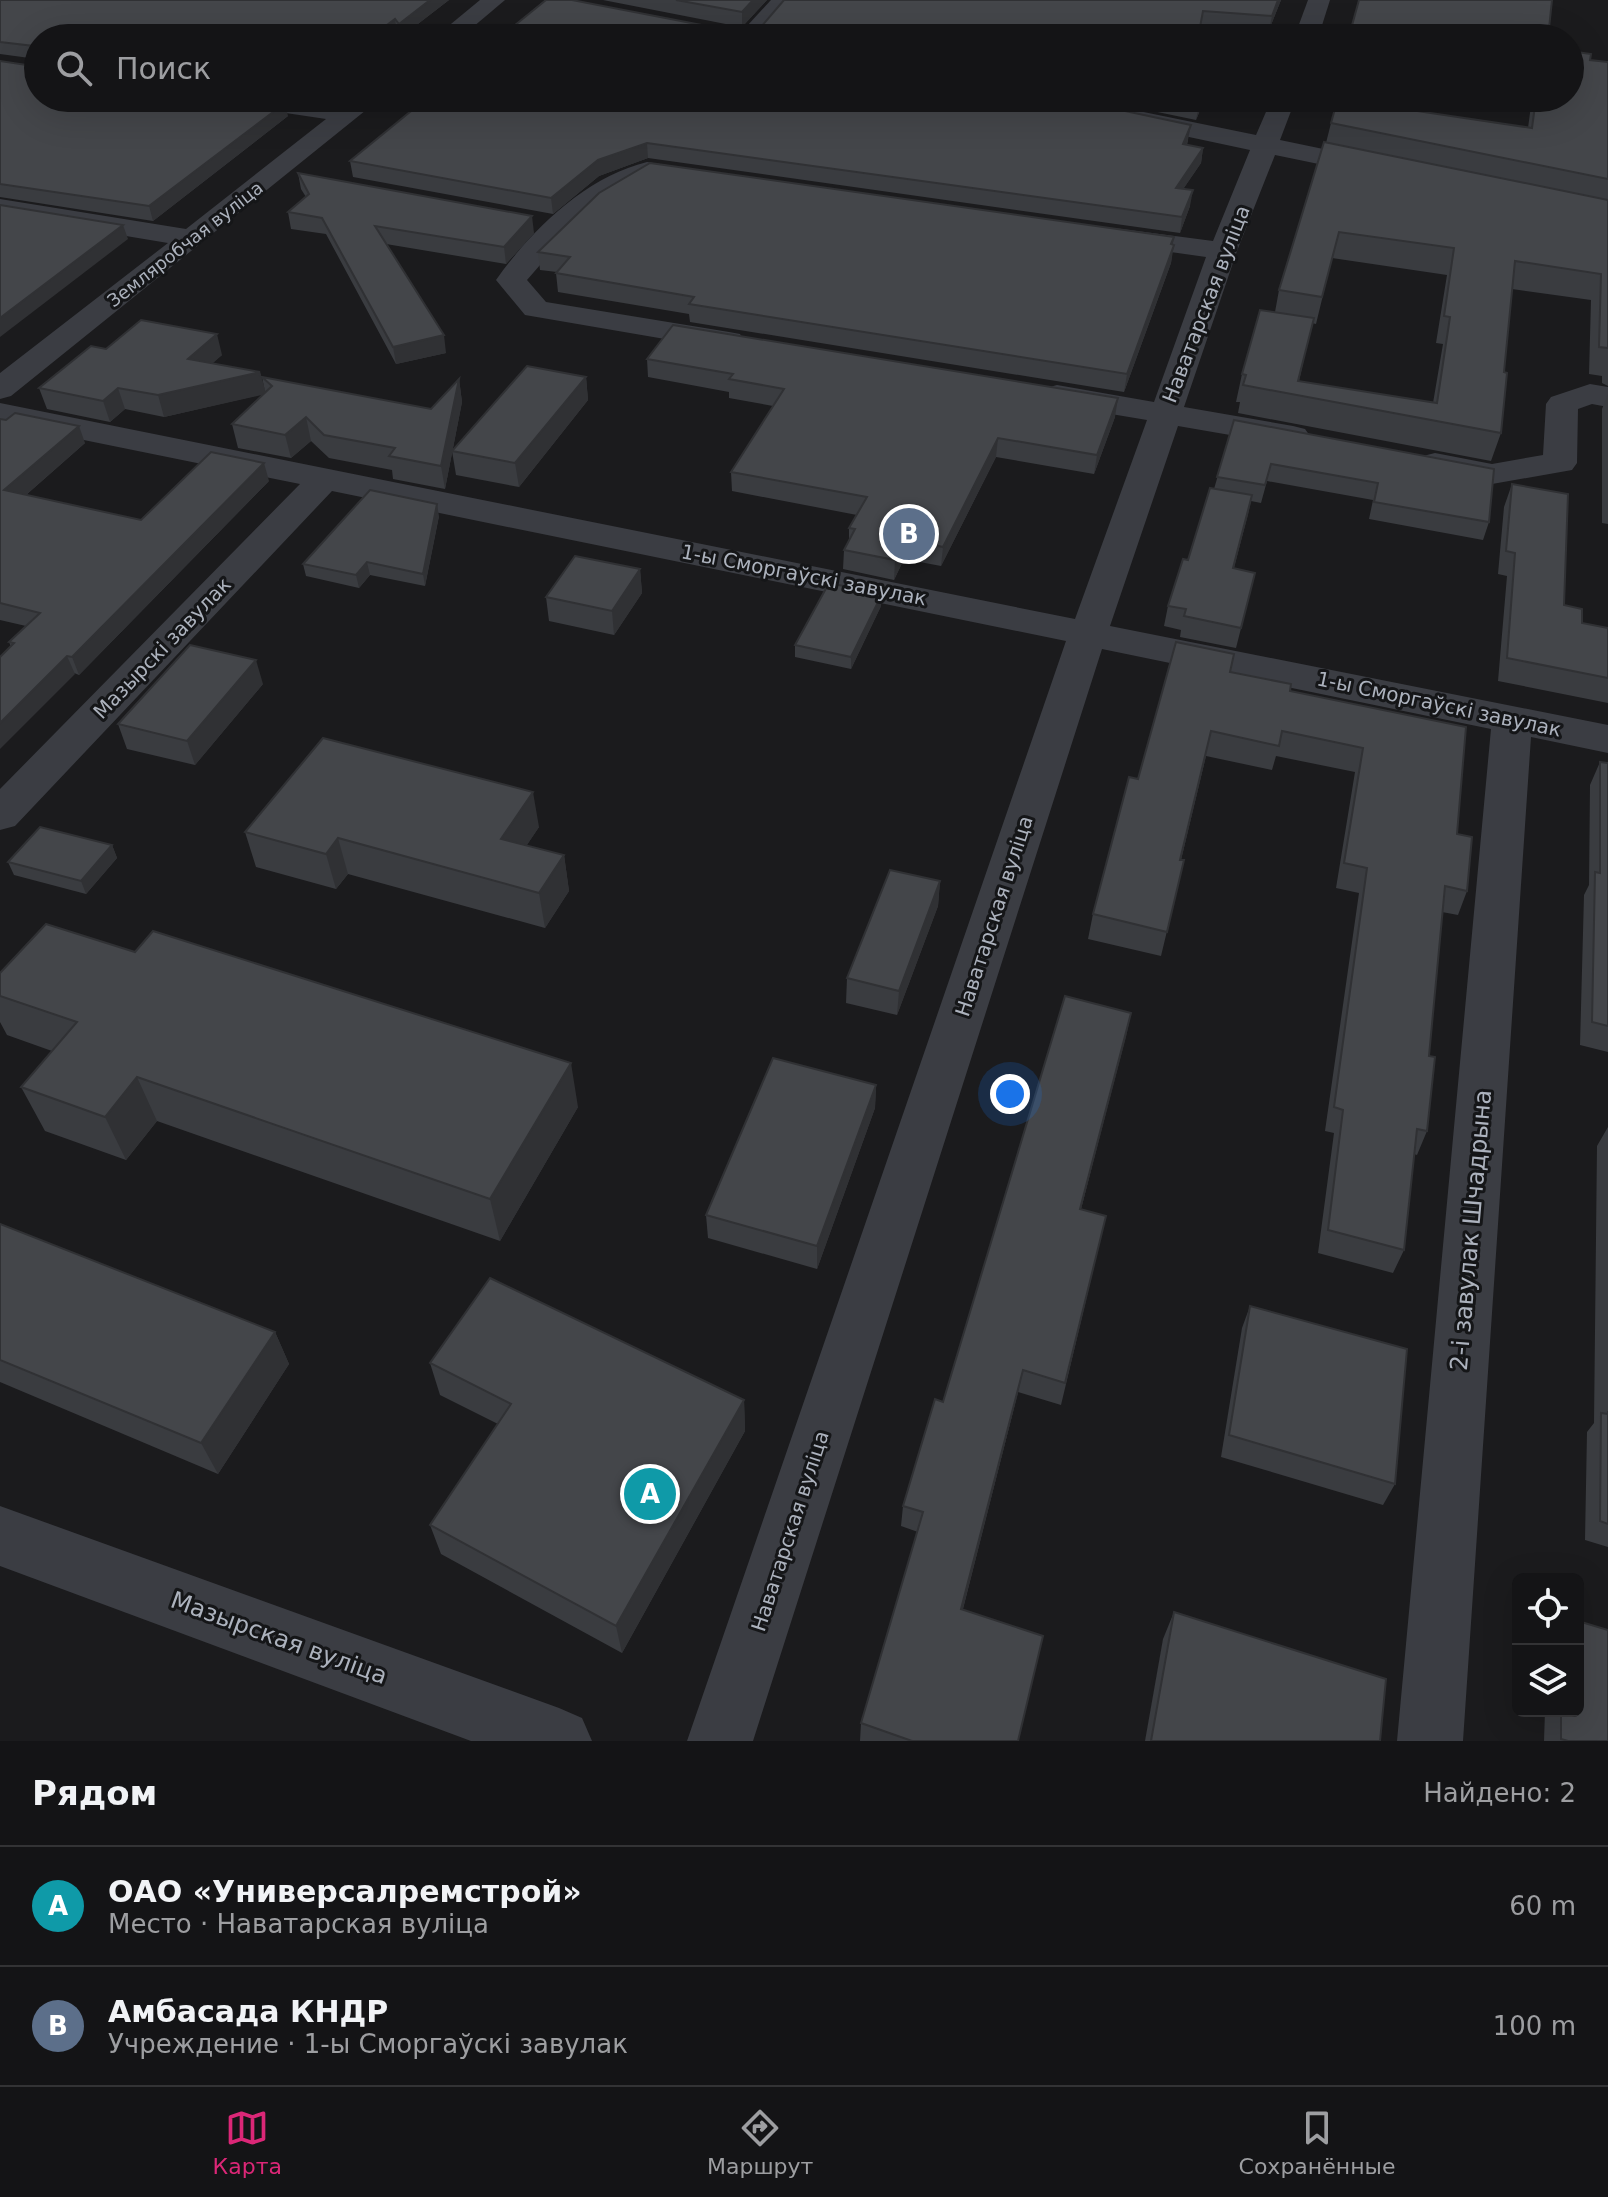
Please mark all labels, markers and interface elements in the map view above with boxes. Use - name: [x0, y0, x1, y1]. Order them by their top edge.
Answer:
- search box: [24, 24, 1584, 112]
- icon: search: [52, 46, 96, 90]
- text: Поиск: [116, 51, 211, 86]
- street label: Земляробчая вуліца: [103, 177, 267, 311]
- street label: Наватарская вуліца: [1157, 202, 1255, 406]
- pin: B: [883, 504, 935, 564]
- street label: 1-ы Сморгаўскі завулак: [679, 539, 929, 611]
- street label: Мазырскі завулак: [88, 572, 236, 724]
- street label: 1-ы Сморгаўскі завулак: [1315, 666, 1563, 742]
- street label: Наватарская вуліца: [950, 813, 1038, 1019]
- your location: [990, 1074, 1030, 1114]
- street label: 2-і завулак Шчадрына: [1445, 1088, 1497, 1372]
- street label: Наватарская вуліца: [746, 1428, 834, 1634]
- pin: A: [624, 1464, 676, 1524]
- map controls: [1512, 1573, 1584, 1717]
- button: locate: [1512, 1573, 1584, 1645]
- street label: Мазырская вуліца: [167, 1586, 391, 1690]
- button: layers: [1512, 1645, 1584, 1717]
- text: Рядом: [32, 1773, 157, 1813]
- text: Найдено: 2: [1423, 1778, 1576, 1808]
- text: ОАО «Универсалремстрой»: [108, 1874, 582, 1909]
- text: A: [48, 1891, 68, 1921]
- text: 60 m: [1509, 1891, 1576, 1921]
- text: Место · Наватарская вуліца: [108, 1909, 489, 1939]
- text: Амбасада КНДР: [108, 1994, 388, 2029]
- text: B: [48, 2011, 68, 2041]
- text: 100 m: [1493, 2011, 1576, 2041]
- text: Учреждение · 1-ы Сморгаўскі завулак: [108, 2029, 628, 2059]
- tab: Карта: [213, 2106, 282, 2179]
- tab: Маршрут: [707, 2106, 813, 2179]
- tab: Сохранённые: [1239, 2106, 1395, 2179]

